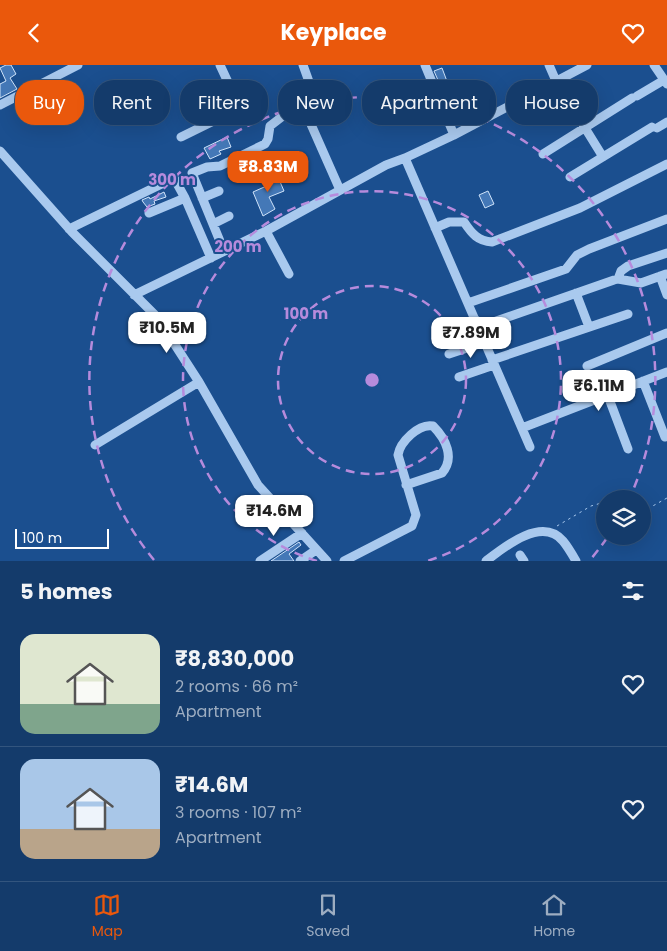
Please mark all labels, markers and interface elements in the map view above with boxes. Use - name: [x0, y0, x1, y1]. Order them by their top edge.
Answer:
- text: Keyplace: [280, 17, 387, 48]
- icon: back: [20, 19, 48, 47]
- icon: heart: [619, 19, 647, 47]
- chip: Buy: [15, 80, 84, 125]
- chip: Rent: [94, 80, 170, 125]
- chip: Filters: [180, 80, 268, 125]
- chip: New: [278, 80, 352, 125]
- chip: Apartment: [362, 80, 496, 125]
- chip: House: [506, 80, 598, 125]
- pin: ₹8.83M: [227, 151, 309, 193]
- text: ₹8.83M: [238, 155, 298, 178]
- text: 300 m: [148, 169, 196, 190]
- text: 200 m: [214, 236, 262, 257]
- text: 100 m: [284, 303, 328, 324]
- pin: ₹10.5M: [126, 311, 208, 354]
- text: ₹10.5M: [139, 316, 195, 339]
- pin: ₹7.89M: [430, 317, 512, 359]
- text: ₹7.89M: [442, 321, 500, 344]
- pin: ₹6.11M: [558, 369, 640, 412]
- centre of rings: [363, 371, 381, 389]
- text: ₹6.11M: [574, 374, 625, 397]
- map controls: [596, 490, 651, 545]
- button: layers: [596, 490, 651, 545]
- pin: ₹14.6M: [233, 495, 315, 537]
- text: ₹14.6M: [246, 499, 302, 522]
- scale bar: [15, 526, 109, 549]
- text: 100 m: [22, 528, 62, 548]
- text: 5 homes: [20, 577, 113, 606]
- icon: filters: [619, 577, 647, 605]
- text: ₹8,830,000: [175, 644, 294, 673]
- icon: home: [60, 654, 120, 714]
- icon: heart: [619, 670, 647, 698]
- text: 2 rooms · 66 m²: [175, 675, 298, 698]
- text: Apartment: [175, 700, 262, 723]
- text: ₹14.6M: [175, 770, 248, 799]
- icon: home: [60, 779, 120, 839]
- icon: heart: [619, 795, 647, 823]
- text: 3 rooms · 107 m²: [175, 801, 302, 824]
- text: Apartment: [175, 826, 262, 849]
- tab: Map: [92, 891, 123, 942]
- tab: Saved: [306, 891, 350, 942]
- tab: Home: [533, 891, 575, 942]

